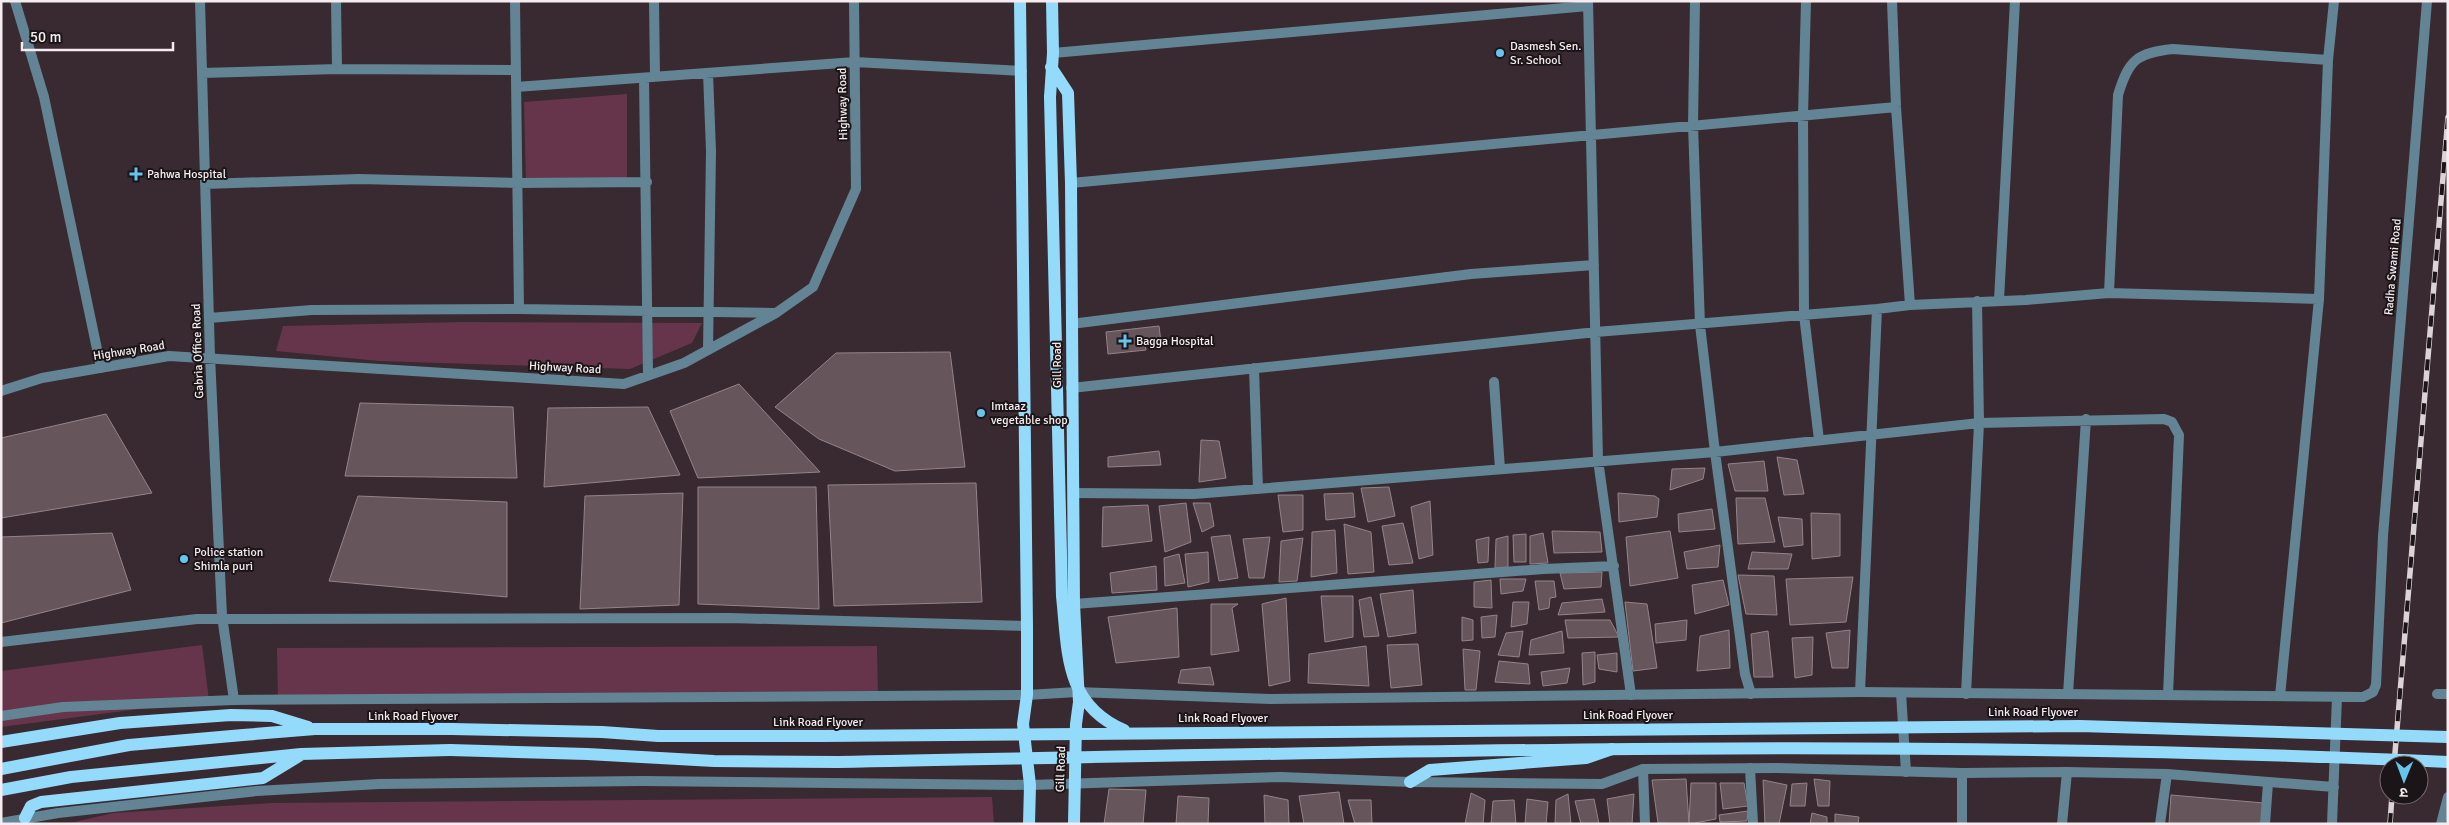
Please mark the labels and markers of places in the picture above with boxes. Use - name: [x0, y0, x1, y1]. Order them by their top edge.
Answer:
- place label: Dasmesh Sen. Sr. School: [1510, 39, 1581, 68]
- marker: Dasmesh Sen. Sr. School: [1494, 47, 1506, 59]
- marker: Pahwa Hospital: [129, 167, 143, 181]
- place label: Pahwa Hospital: [147, 167, 227, 182]
- marker: Bagga Hospital: [1118, 334, 1132, 348]
- place label: Bagga Hospital: [1136, 334, 1214, 349]
- place label: Imtaaz vegetable shop: [991, 399, 1068, 428]
- marker: Imtaaz vegetable shop: [975, 407, 987, 419]
- place label: Police station Shimla puri: [194, 545, 263, 574]
- marker: Police station Shimla puri: [178, 553, 190, 565]

